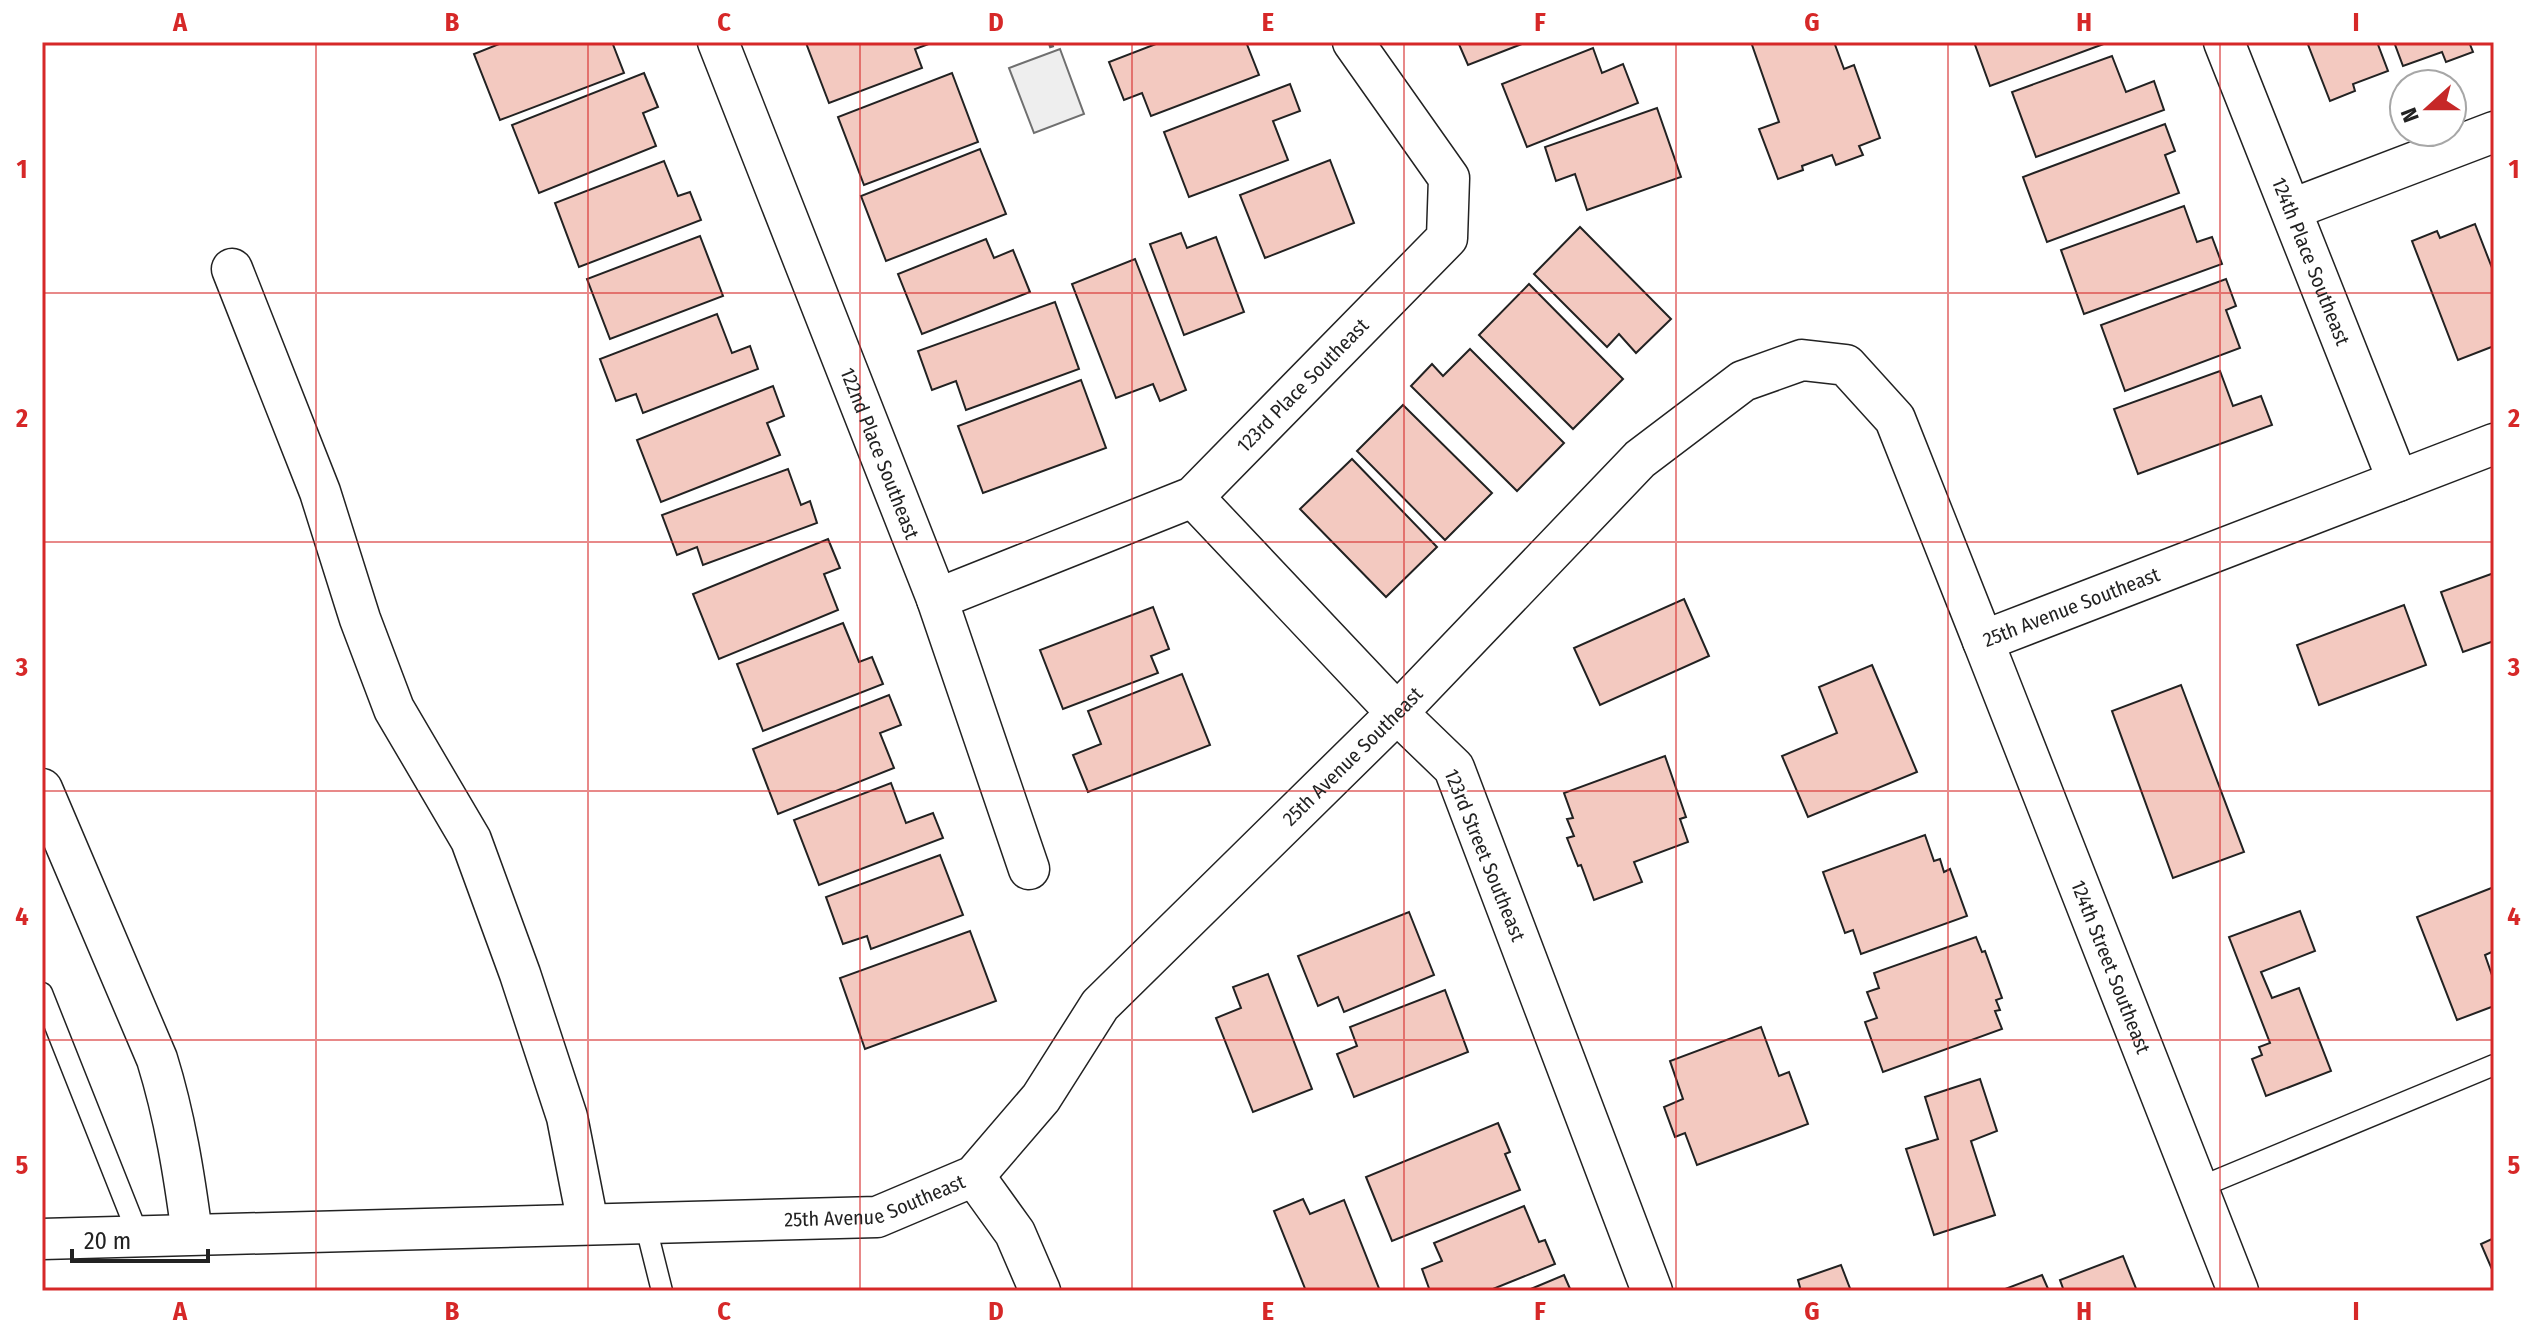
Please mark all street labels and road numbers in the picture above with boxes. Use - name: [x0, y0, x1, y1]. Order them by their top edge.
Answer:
- street label: 124th Place Southeast: [2267, 174, 2355, 349]
- street label: 123rd Place Southeast: [1232, 313, 1374, 457]
- street label: 122nd Place Southeast: [835, 364, 924, 543]
- street label: 25th Avenue Southeast: [1980, 562, 2163, 652]
- street label: 25th Avenue Southeast: [1278, 682, 1428, 831]
- street label: 123rd Street Southeast: [1439, 765, 1531, 945]
- street label: 124th Street Southeast: [2066, 877, 2156, 1057]
- street label: 25th Avenue Southeast: [784, 1169, 969, 1231]

